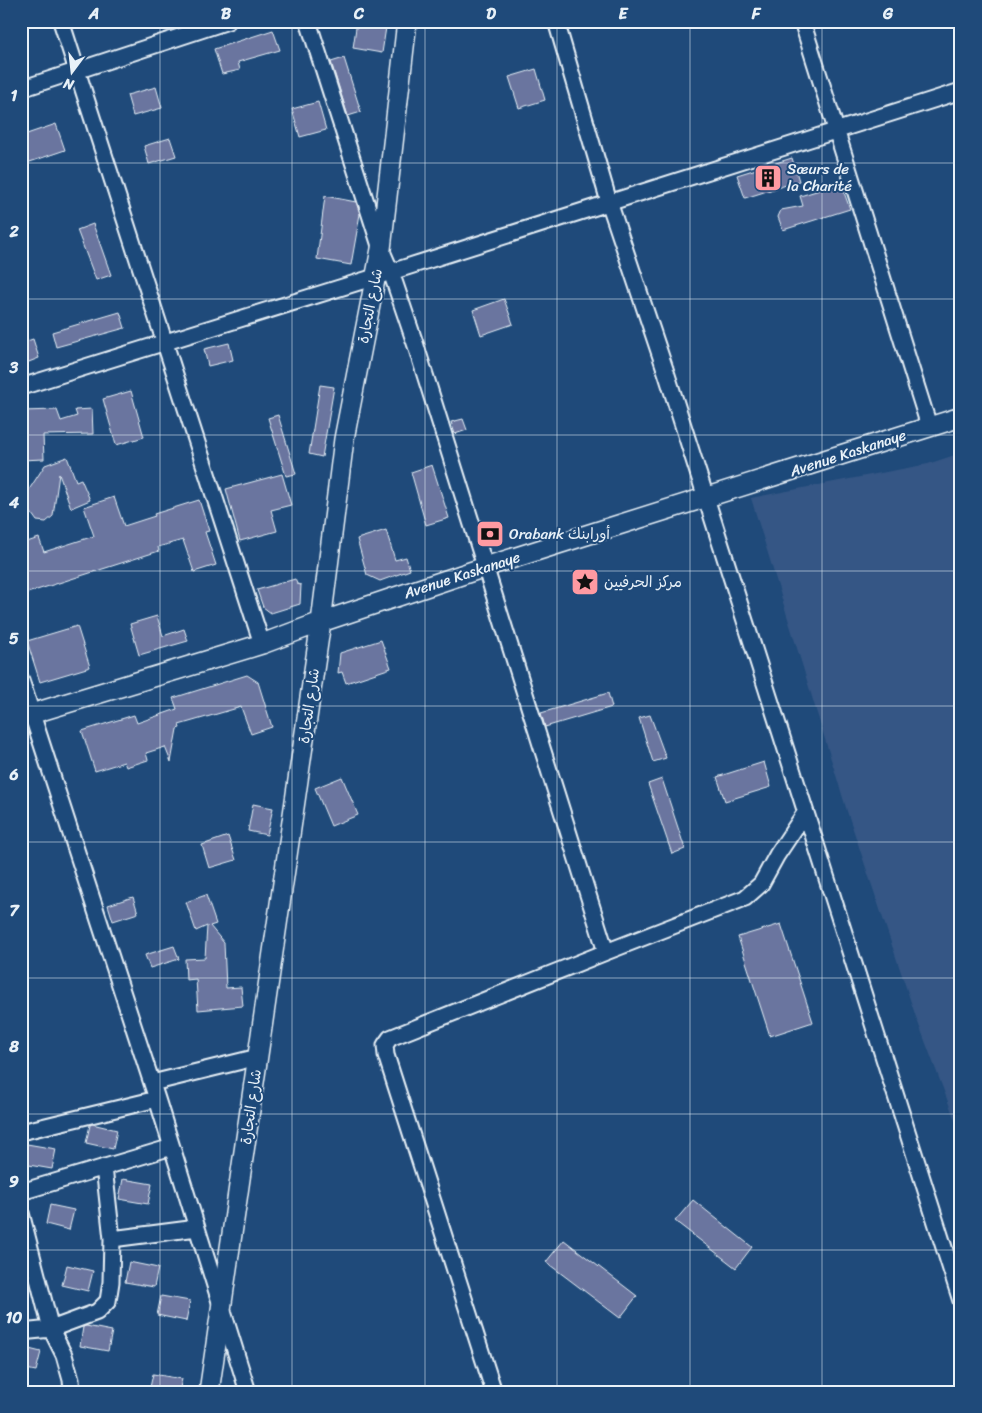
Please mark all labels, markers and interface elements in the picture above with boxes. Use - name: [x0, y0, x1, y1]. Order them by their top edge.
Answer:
- text: A: [88, 0, 99, 28]
- text: B: [221, 0, 232, 28]
- text: C: [353, 0, 365, 28]
- text: D: [486, 0, 496, 28]
- text: E: [619, 0, 629, 28]
- text: F: [751, 0, 762, 28]
- text: G: [882, 0, 894, 28]
- north arrow: [48, 48, 98, 98]
- text: N: [61, 71, 78, 98]
- text: 1: [11, 81, 18, 110]
- place label: Sœurs de la Charité: [787, 156, 852, 199]
- building icon: Sœurs de la Charité: [753, 163, 783, 193]
- text: 2: [8, 217, 19, 246]
- street label: شارع التجارة: [350, 266, 390, 346]
- text: 3: [9, 353, 19, 382]
- street label: Avenue Kaskanaye: [785, 422, 910, 484]
- text: 4: [8, 488, 19, 517]
- bank icon: Orabank أورابنك: [475, 519, 505, 549]
- place label: Orabank أورابنك: [509, 521, 610, 547]
- street label: Avenue Kaskanaye: [399, 544, 524, 606]
- place icon: مركز الحرفيين: [570, 567, 600, 597]
- place label: مركز الحرفيين: [604, 569, 682, 595]
- text: 5: [9, 624, 19, 653]
- street label: شارع التجارة: [291, 667, 327, 745]
- text: 6: [8, 760, 19, 789]
- text: 7: [9, 896, 20, 925]
- text: 8: [8, 1032, 19, 1061]
- street label: شارع التجارة: [233, 1068, 269, 1146]
- text: 9: [9, 1167, 19, 1196]
- text: 10: [6, 1303, 22, 1332]

